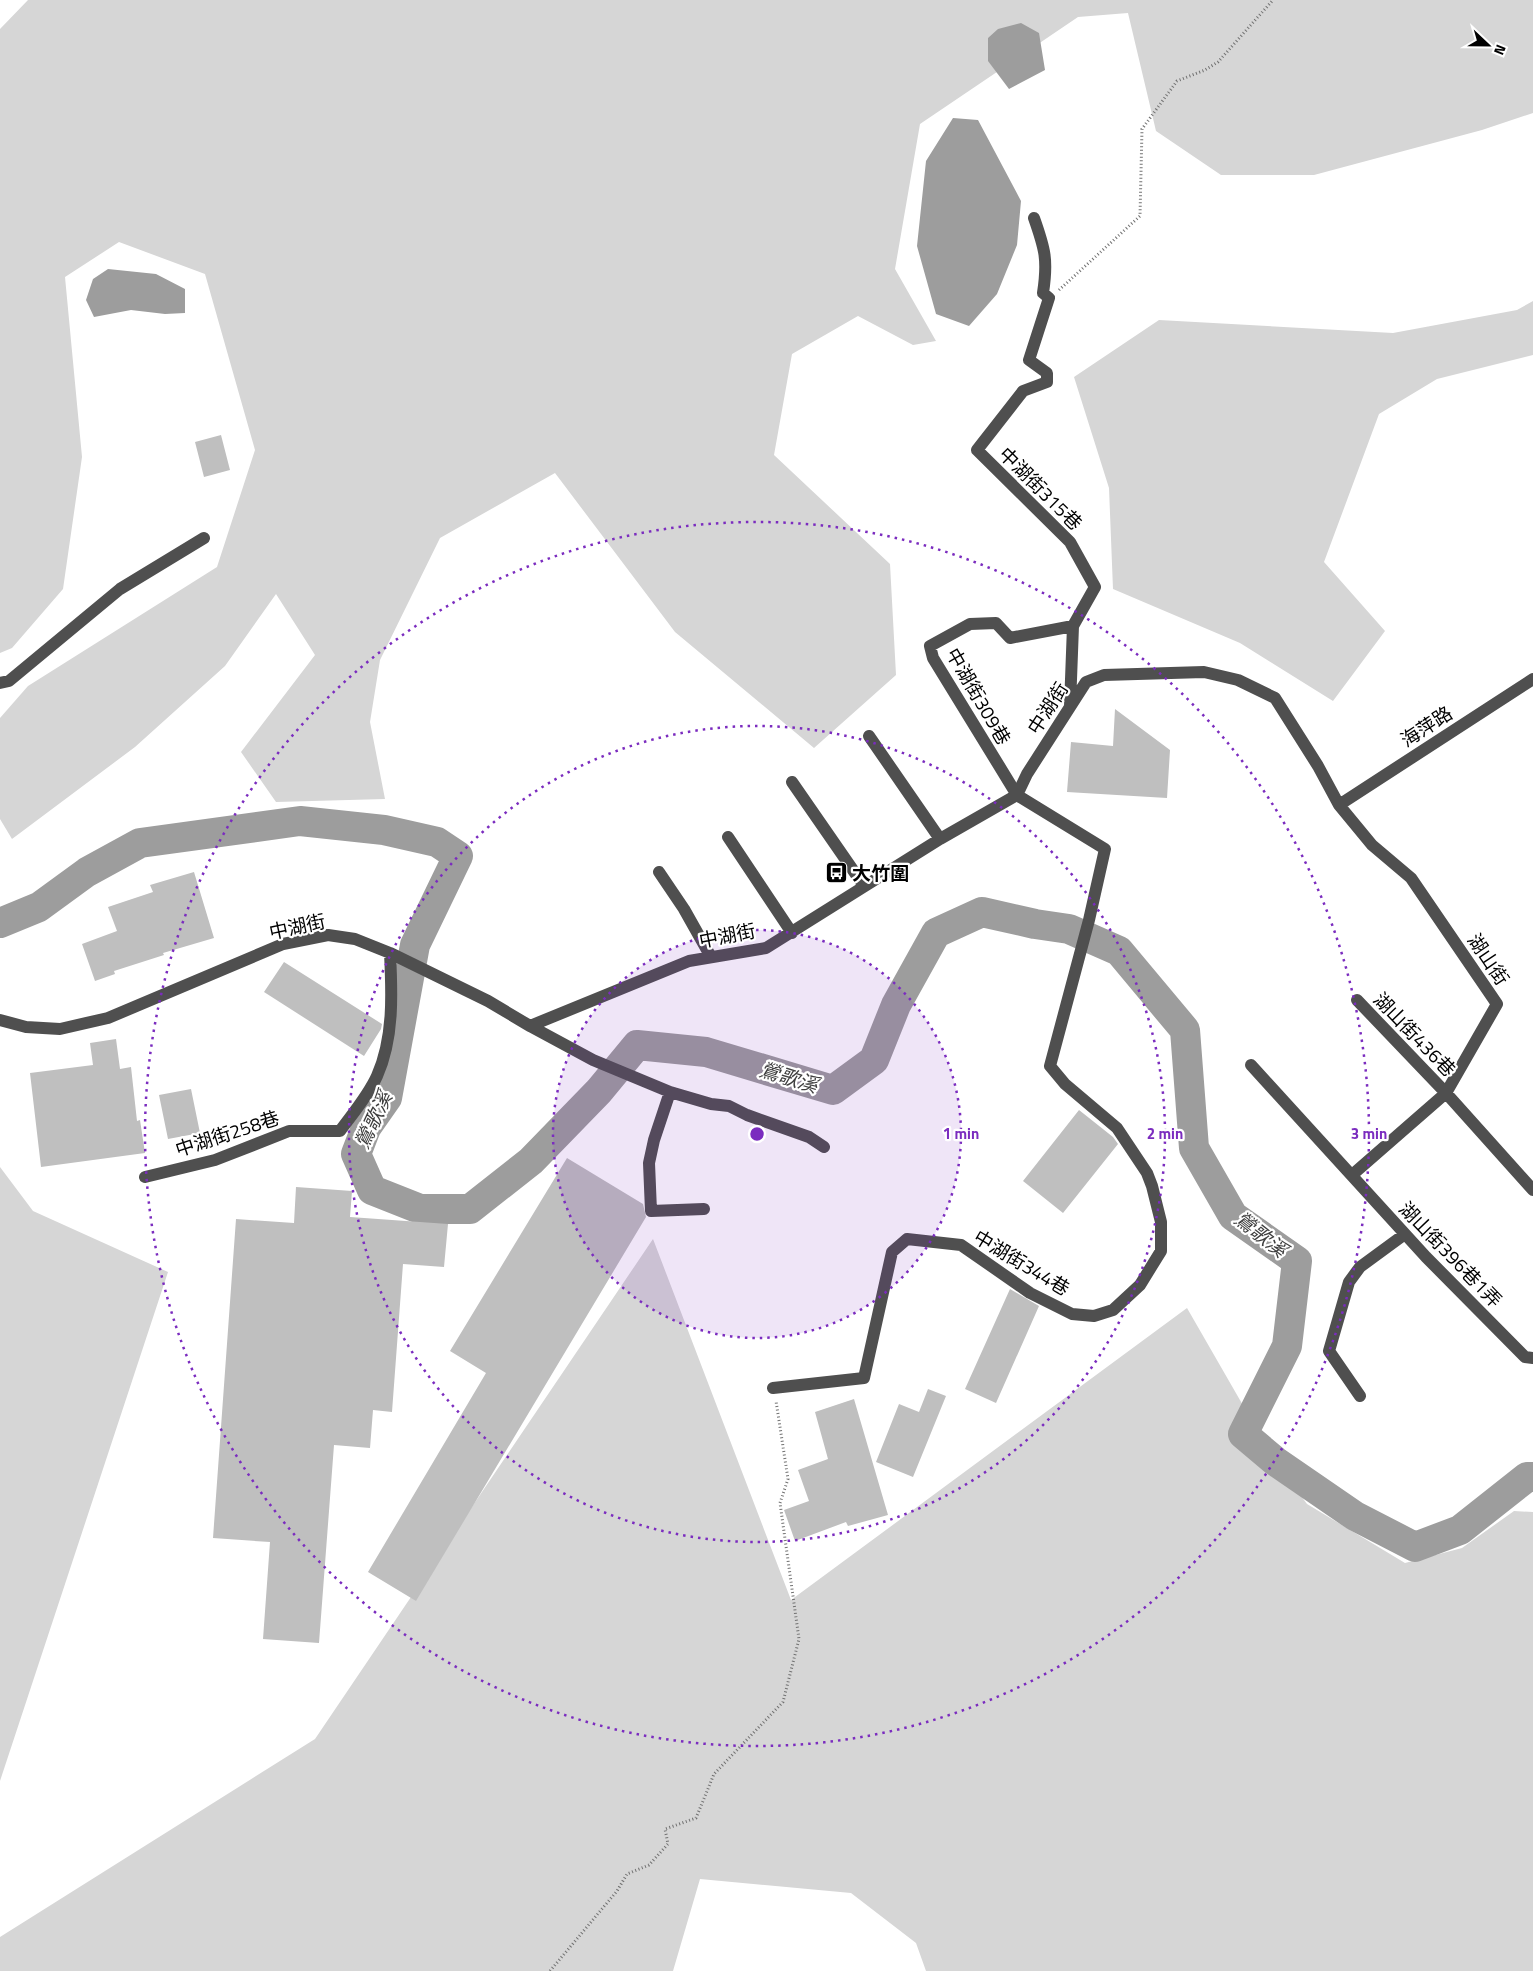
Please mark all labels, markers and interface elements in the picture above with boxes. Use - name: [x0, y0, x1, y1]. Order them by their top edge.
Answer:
- north arrow: [1463, 20, 1513, 70]
- text: N: [1489, 42, 1512, 58]
- street label: 中湖街315巷: [993, 440, 1089, 536]
- street label: 中湖街309巷: [939, 642, 1019, 750]
- street label: 中湖街: [1019, 676, 1075, 740]
- street label: 海萍路: [1394, 698, 1458, 754]
- place label: 大竹圍: [852, 858, 909, 887]
- bus stop icon: 大竹圍: [824, 860, 848, 884]
- street label: 中湖街: [266, 906, 328, 946]
- street label: 中湖街: [696, 915, 758, 955]
- street label: 湖山街: [1461, 927, 1517, 991]
- street label: 湖山街436巷: [1367, 985, 1463, 1083]
- water label: 鶯歌溪: [756, 1053, 825, 1101]
- water label: 鶯歌溪: [346, 1084, 401, 1154]
- street label: 中湖街258巷: [171, 1103, 283, 1163]
- text: 1 min: [943, 1122, 979, 1145]
- text: 2 min: [1147, 1122, 1183, 1145]
- text: 3 min: [1351, 1122, 1387, 1145]
- centre of rings: [748, 1125, 766, 1143]
- street label: 湖山街396巷1弄: [1393, 1194, 1509, 1314]
- water label: 鶯歌溪: [1228, 1203, 1297, 1267]
- street label: 中湖街344巷: [968, 1222, 1076, 1302]

